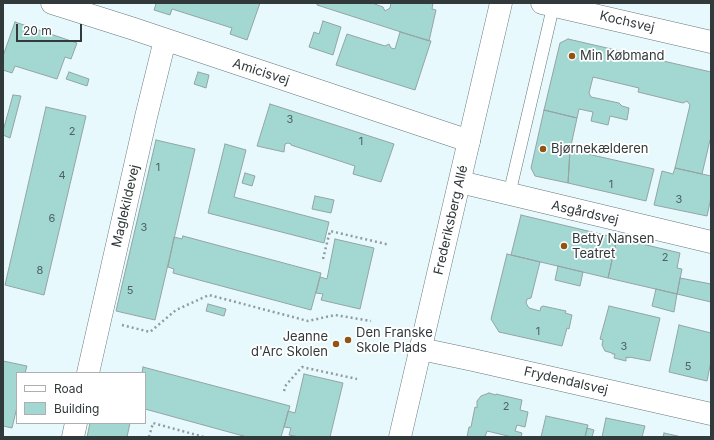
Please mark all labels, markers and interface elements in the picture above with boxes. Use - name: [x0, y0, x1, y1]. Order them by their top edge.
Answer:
- street label: Kochsvej: [598, 8, 656, 36]
- scale bar: [18, 16, 84, 42]
- text: 20 m: [23, 23, 52, 38]
- place label: Min Købmand: [580, 48, 665, 64]
- marker: Min Købmand: [567, 51, 577, 61]
- street label: Amicisvej: [231, 56, 291, 88]
- house number: 3: [287, 113, 293, 127]
- house number: 2: [69, 125, 75, 139]
- house number: 1: [359, 135, 363, 149]
- place label: Bjørnekælderen: [551, 141, 648, 157]
- marker: Bjørnekælderen: [538, 144, 548, 154]
- house number: 1: [156, 161, 160, 175]
- street label: Maglekildevej: [109, 163, 143, 249]
- street label: Frederiksberg Allé: [431, 164, 471, 276]
- house number: 4: [58, 169, 66, 183]
- house number: 1: [609, 178, 613, 192]
- house number: 3: [676, 193, 682, 207]
- street label: Asgårdsvej: [550, 198, 620, 228]
- house number: 6: [49, 212, 55, 226]
- house number: 3: [141, 221, 147, 235]
- place label: Betty Nansen Teatret: [572, 231, 654, 262]
- marker: Betty Nansen Teatret: [559, 241, 569, 251]
- house number: 2: [662, 251, 668, 265]
- house number: 8: [37, 264, 43, 278]
- house number: 5: [127, 284, 133, 298]
- place label: Den Franske Skole Plads: [356, 325, 433, 356]
- house number: 1: [536, 325, 540, 339]
- place label: Jeanne d'Arc Skolen: [251, 329, 328, 360]
- marker: Den Franske Skole Plads: [343, 335, 353, 345]
- marker: Jeanne d'Arc Skolen: [331, 339, 341, 349]
- house number: 3: [621, 340, 627, 354]
- house number: 5: [685, 360, 691, 374]
- street label: Frydendalsvej: [522, 364, 610, 398]
- legend: [16, 372, 146, 424]
- text: Road: [54, 381, 83, 396]
- house number: 2: [503, 400, 509, 414]
- text: Building: [54, 401, 99, 416]

